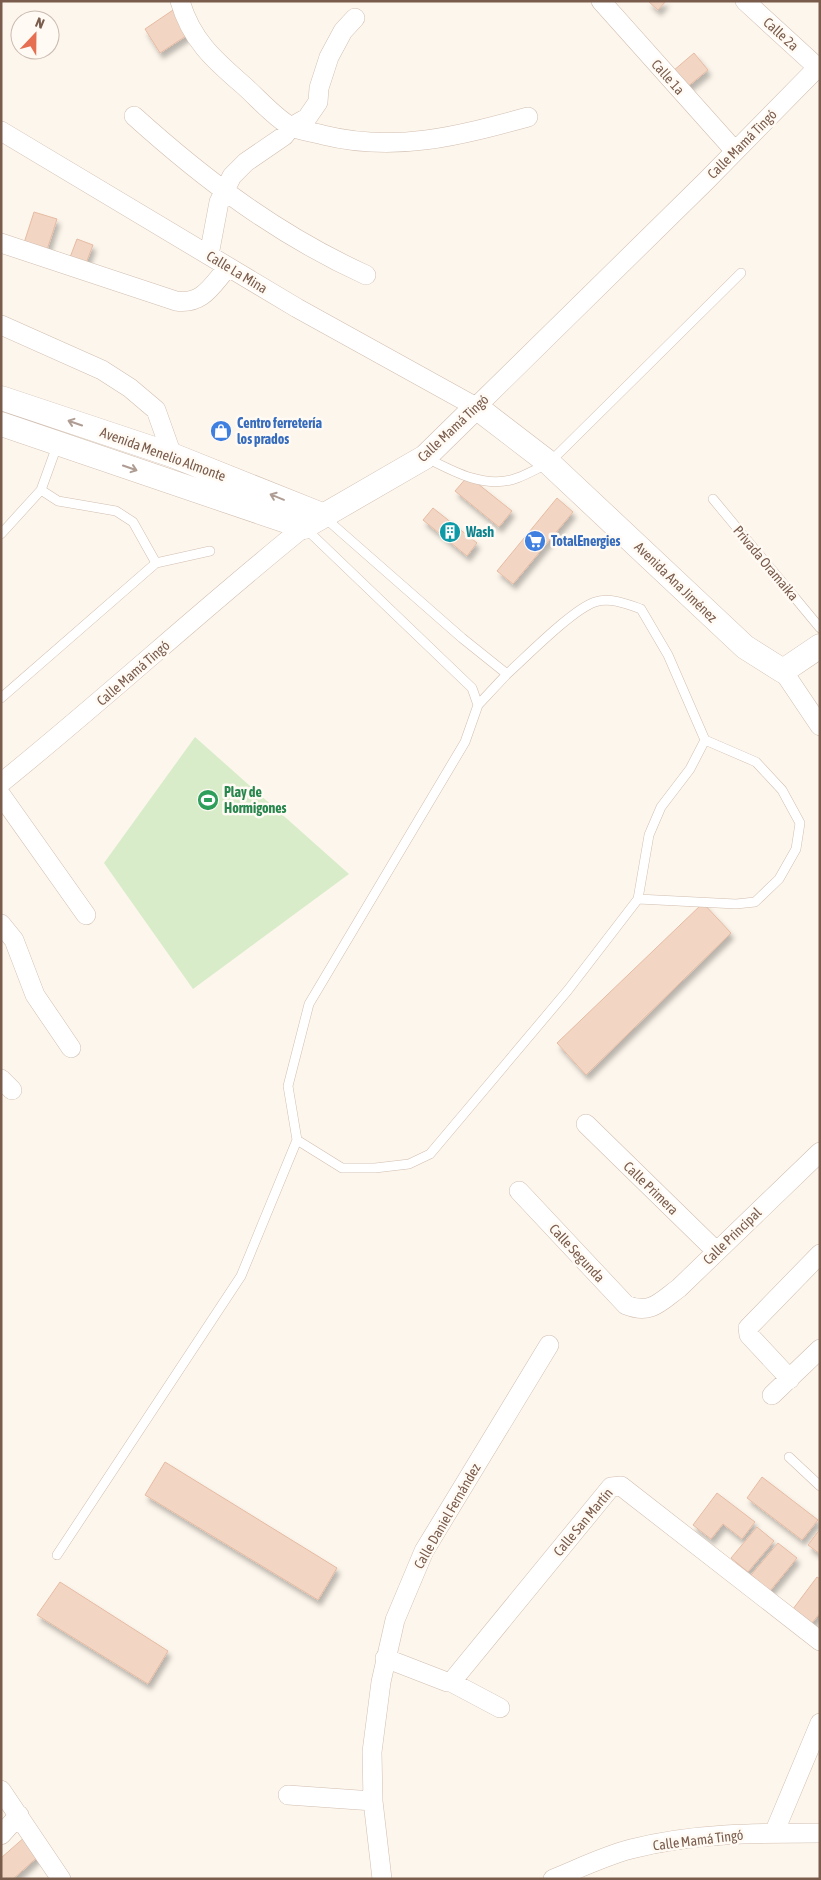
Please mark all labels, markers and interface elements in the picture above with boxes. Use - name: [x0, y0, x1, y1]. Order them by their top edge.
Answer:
- north arrow: [10, 10, 60, 60]
- text: N: [33, 14, 47, 32]
- street label: Calle 2a: [760, 14, 802, 54]
- street label: Calle 1a: [648, 56, 688, 98]
- street label: Calle Mamá Tingó: [704, 106, 780, 182]
- street label: Calle La Mina: [204, 248, 270, 296]
- street label: Calle Mamá Tingó: [414, 391, 492, 465]
- place label: Centro ferretería los prados: [237, 415, 323, 447]
- one-way arrow: [68, 418, 84, 427]
- shop icon: Centro ferretería los prados: [209, 419, 233, 443]
- street label: Avenida Menelio Almonte: [98, 424, 228, 484]
- one-way arrow: [122, 463, 138, 473]
- one-way arrow: [270, 492, 285, 501]
- building icon: Wash: [438, 520, 462, 544]
- street label: Privada Oramaika: [730, 522, 802, 604]
- place label: Wash: [465, 524, 494, 540]
- supermarket icon: TotalEnergies: [523, 529, 547, 553]
- place label: TotalEnergies: [551, 533, 621, 549]
- street label: Avenida Ana Jiménez: [631, 539, 721, 625]
- street label: Calle Mamá Tingó: [93, 637, 173, 709]
- place label: Play de Hormigones: [224, 784, 287, 816]
- sports icon: Play de Hormigones: [196, 788, 220, 812]
- street label: Calle Primera: [620, 1158, 682, 1218]
- street label: Calle Principal: [700, 1204, 765, 1268]
- street label: Calle Segunda: [546, 1221, 608, 1285]
- street label: Calle Daniel Fernández: [410, 1461, 484, 1571]
- street label: Calle San Martín: [550, 1485, 616, 1559]
- street label: Calle Mamá Tingó: [652, 1827, 744, 1853]

